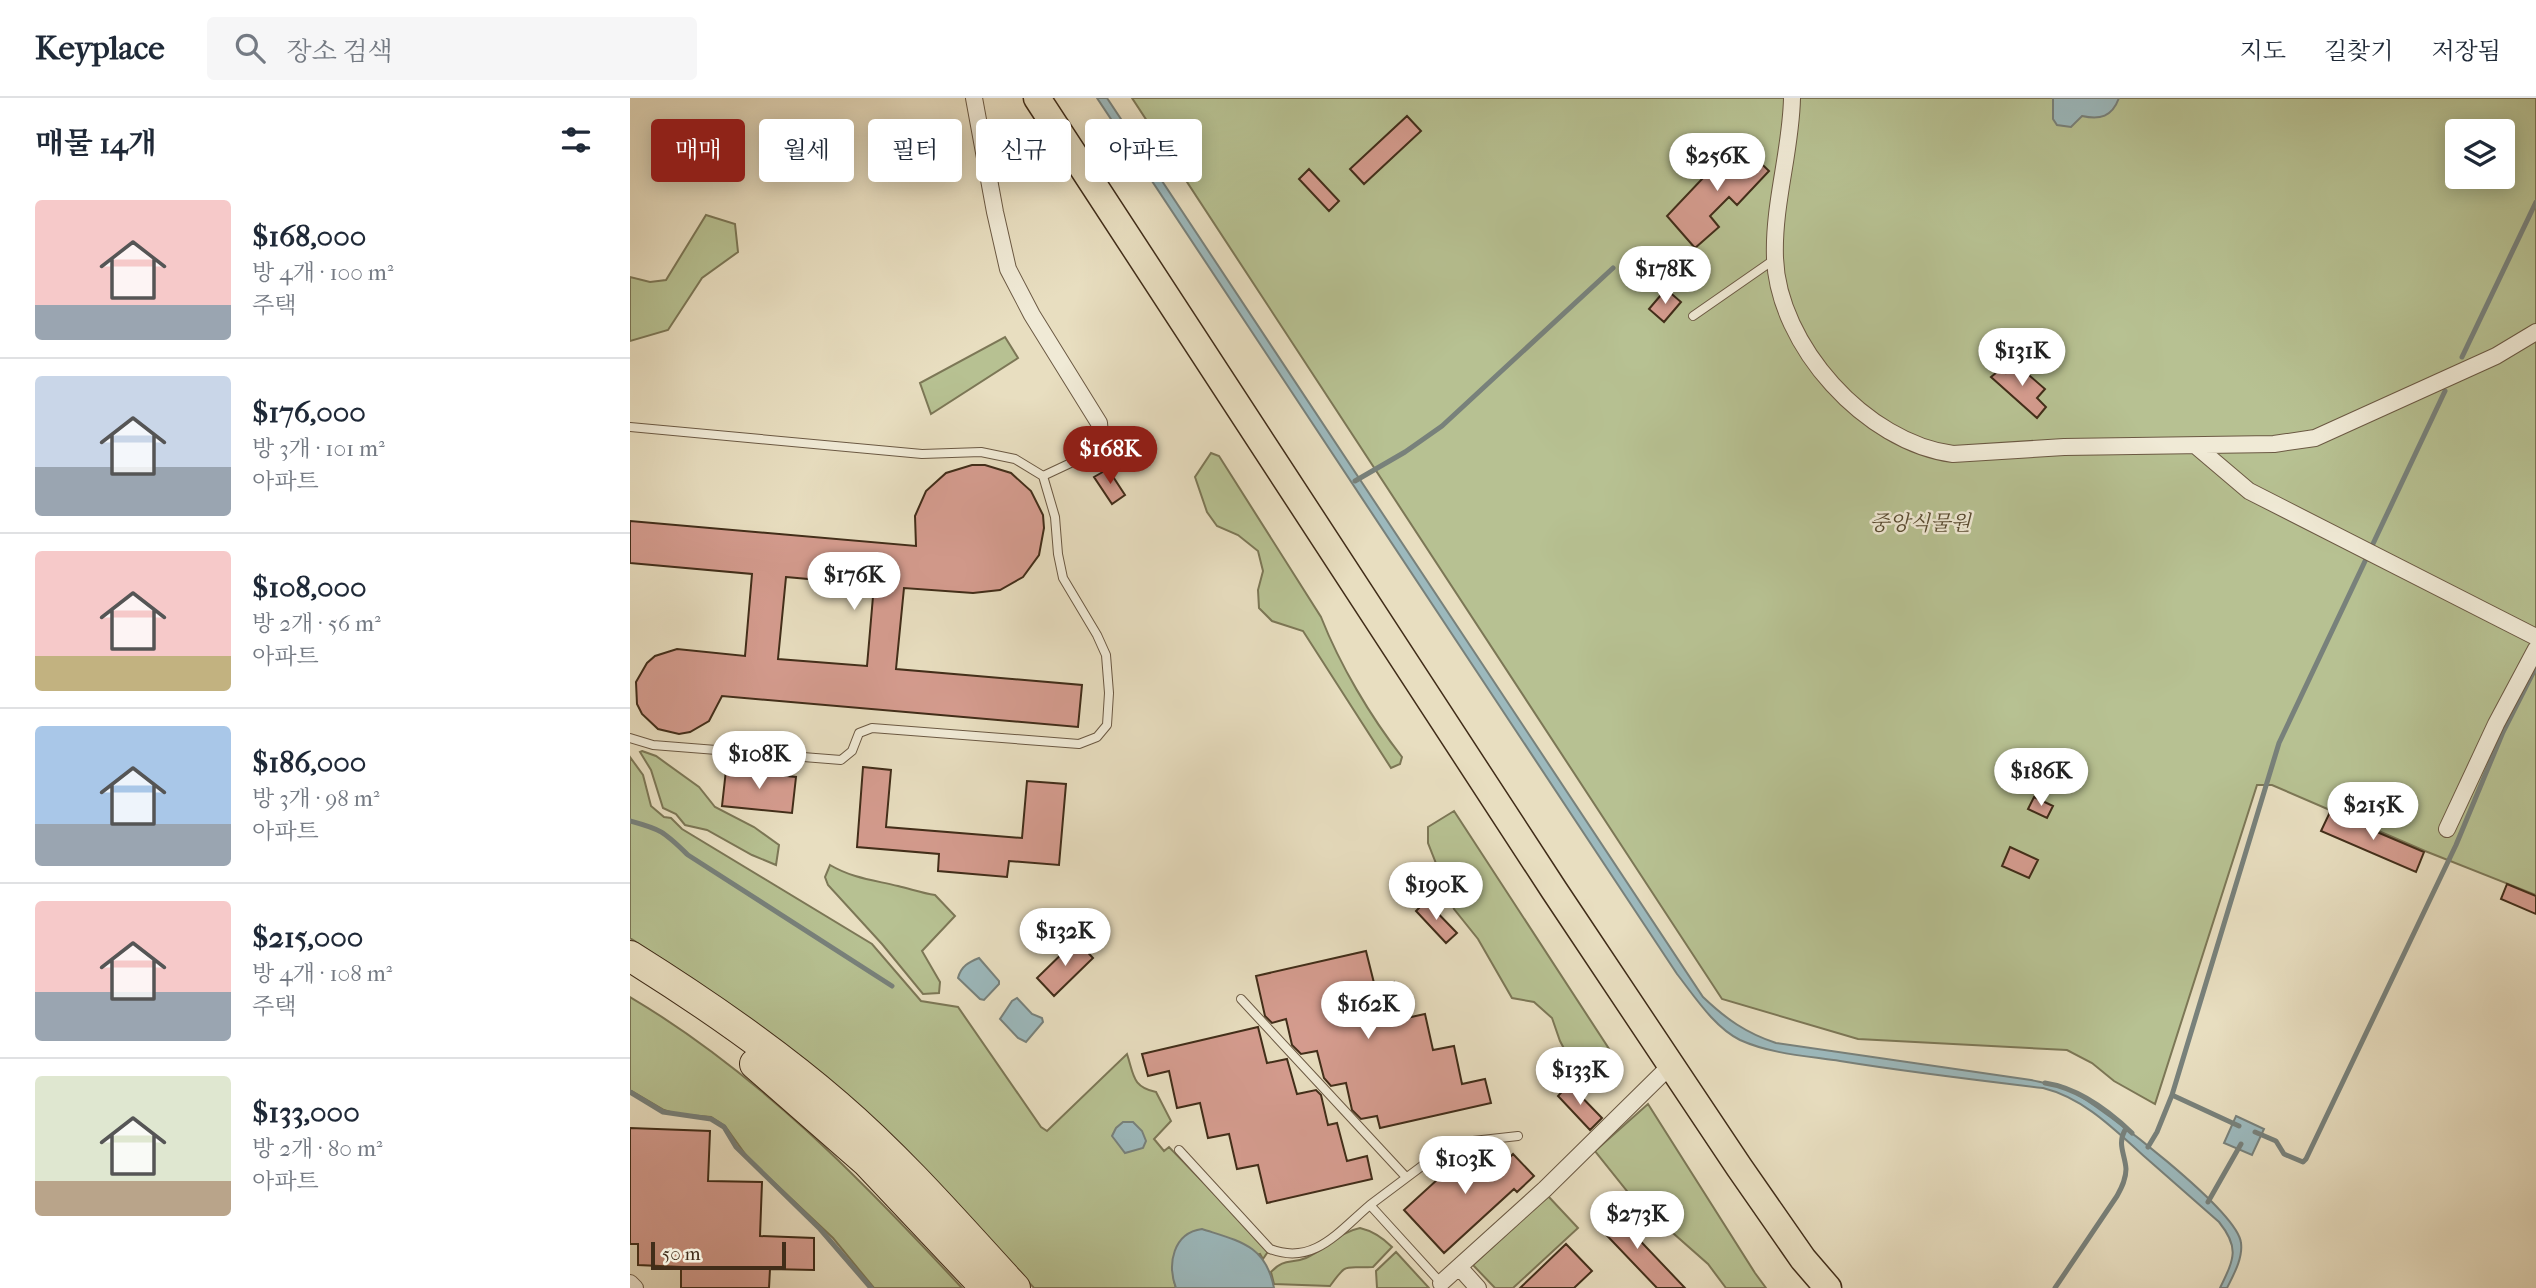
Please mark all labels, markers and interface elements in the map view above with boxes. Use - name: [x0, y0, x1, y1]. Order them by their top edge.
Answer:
- search box: [207, 17, 697, 80]
- text: Keyplace: [35, 29, 165, 68]
- icon: search: [231, 29, 269, 67]
- text: 장소 검색: [287, 36, 393, 67]
- text: 지도: [2240, 37, 2286, 65]
- text: 길찾기: [2324, 37, 2393, 65]
- text: 저장됨: [2431, 37, 2501, 65]
- chip: 매매: [651, 119, 745, 182]
- chip: 월세: [759, 119, 854, 182]
- chip: 필터: [868, 119, 962, 182]
- chip: 신규: [976, 119, 1071, 182]
- chip: 아파트: [1085, 119, 1202, 182]
- map controls: [2445, 119, 2515, 189]
- button: layers: [2445, 119, 2515, 189]
- icon: filters: [557, 121, 595, 159]
- text: 매물 14개: [35, 126, 157, 161]
- pin: $256K: [1668, 134, 1766, 193]
- text: $256K: [1685, 142, 1749, 169]
- text: $168,000: [252, 219, 366, 254]
- icon: home: [91, 228, 175, 312]
- pin: $178K: [1616, 246, 1714, 306]
- text: $178K: [1635, 255, 1695, 282]
- text: 방 4개 · 100 m²: [252, 259, 393, 286]
- text: 주택: [252, 292, 296, 319]
- pin: $131K: [1973, 328, 2071, 388]
- text: $131K: [1994, 337, 2050, 364]
- text: $176,000: [252, 395, 366, 430]
- icon: home: [91, 404, 175, 488]
- pin: $168K: [1061, 426, 1159, 486]
- text: 방 3개 · 101 m²: [252, 435, 385, 462]
- text: $168K: [1079, 435, 1141, 462]
- text: 아파트: [252, 468, 319, 495]
- park label: 중앙식물원: [1869, 511, 1972, 535]
- pin: $176K: [805, 552, 903, 612]
- text: $176K: [823, 561, 885, 588]
- text: $108,000: [252, 570, 367, 605]
- icon: home: [91, 579, 175, 663]
- text: 방 2개 · 56 m²: [252, 610, 381, 637]
- text: 아파트: [252, 643, 319, 670]
- pin: $108K: [710, 732, 808, 791]
- text: $108K: [728, 740, 790, 767]
- text: $186,000: [252, 745, 366, 780]
- pin: $186K: [1992, 748, 2090, 808]
- icon: home: [91, 754, 175, 838]
- text: $186K: [2010, 757, 2072, 784]
- pin: $215K: [2324, 782, 2422, 842]
- text: 방 3개 · 98 m²: [252, 785, 379, 812]
- text: $215K: [2343, 791, 2403, 818]
- text: 아파트: [252, 818, 319, 845]
- pin: $190K: [1387, 862, 1485, 922]
- text: $190K: [1405, 871, 1467, 898]
- pin: $132K: [1016, 908, 1114, 968]
- text: $132K: [1036, 917, 1094, 944]
- text: $215,000: [252, 920, 363, 955]
- icon: home: [91, 929, 175, 1013]
- text: 방 4개 · 108 m²: [252, 960, 392, 987]
- pin: $162K: [1319, 982, 1417, 1041]
- text: $162K: [1337, 990, 1399, 1017]
- text: 주택: [252, 993, 296, 1020]
- pin: $133K: [1531, 1048, 1629, 1107]
- text: $133K: [1552, 1056, 1608, 1083]
- text: $133,000: [252, 1095, 360, 1130]
- icon: home: [91, 1104, 175, 1188]
- text: 방 2개 · 80 m²: [252, 1135, 382, 1162]
- pin: $103K: [1416, 1136, 1514, 1196]
- text: $103K: [1435, 1145, 1495, 1172]
- text: 아파트: [252, 1168, 319, 1195]
- pin: $273K: [1588, 1192, 1686, 1251]
- text: $273K: [1606, 1200, 1668, 1227]
- scale bar: [651, 1239, 786, 1271]
- text: 50 m: [662, 1243, 701, 1265]

